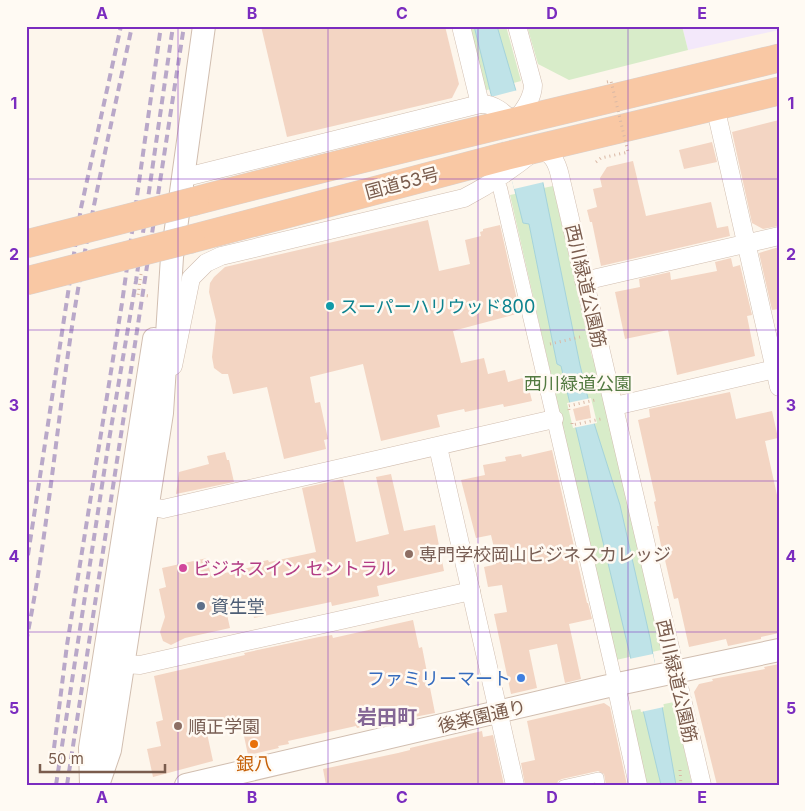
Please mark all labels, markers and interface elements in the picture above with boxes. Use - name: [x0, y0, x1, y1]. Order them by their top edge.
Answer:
- text: A: [96, 3, 108, 23]
- text: B: [247, 3, 257, 23]
- text: C: [396, 3, 408, 23]
- text: D: [546, 3, 558, 23]
- text: E: [697, 3, 707, 23]
- text: 1: [11, 93, 17, 113]
- text: 1: [788, 93, 794, 113]
- street label: 国道53号: [363, 163, 441, 203]
- street label: 西川緑道公園筋: [562, 222, 610, 350]
- text: 2: [9, 244, 19, 264]
- text: 2: [786, 244, 796, 264]
- place label: スーパーハリウッド800: [340, 296, 535, 317]
- marker: スーパーハリウッド800: [324, 300, 336, 312]
- park label: 西川緑道公園: [524, 373, 632, 394]
- text: 3: [9, 395, 19, 415]
- text: 3: [786, 395, 796, 415]
- place label: 専門学校岡山ビジネスカレッジ: [419, 544, 671, 565]
- text: 4: [9, 546, 20, 566]
- text: 4: [786, 546, 797, 566]
- marker: 専門学校岡山ビジネスカレッジ: [403, 548, 415, 560]
- place label: ビジネスイン セントラル: [193, 558, 396, 579]
- marker: ビジネスイン セントラル: [177, 562, 189, 574]
- place label: 資生堂: [211, 596, 265, 617]
- marker: 資生堂: [195, 600, 207, 612]
- street label: 西川緑道公園筋: [653, 617, 701, 745]
- place label: ファミリーマート: [367, 668, 511, 689]
- marker: ファミリーマート: [515, 672, 527, 684]
- street label: 後楽園通り: [436, 696, 528, 736]
- text: 5: [9, 698, 19, 718]
- text: 5: [786, 698, 796, 718]
- district label: 岩田町: [357, 705, 417, 729]
- place label: 順正学園: [188, 716, 260, 737]
- marker: 順正学園: [172, 720, 184, 732]
- marker: 銀八: [248, 738, 260, 750]
- scale bar: [40, 741, 165, 773]
- text: 50 m: [48, 749, 84, 768]
- place label: 銀八: [236, 753, 272, 774]
- text: A: [96, 787, 108, 807]
- text: B: [247, 787, 257, 807]
- text: C: [396, 787, 408, 807]
- text: D: [546, 787, 558, 807]
- text: E: [697, 787, 707, 807]

